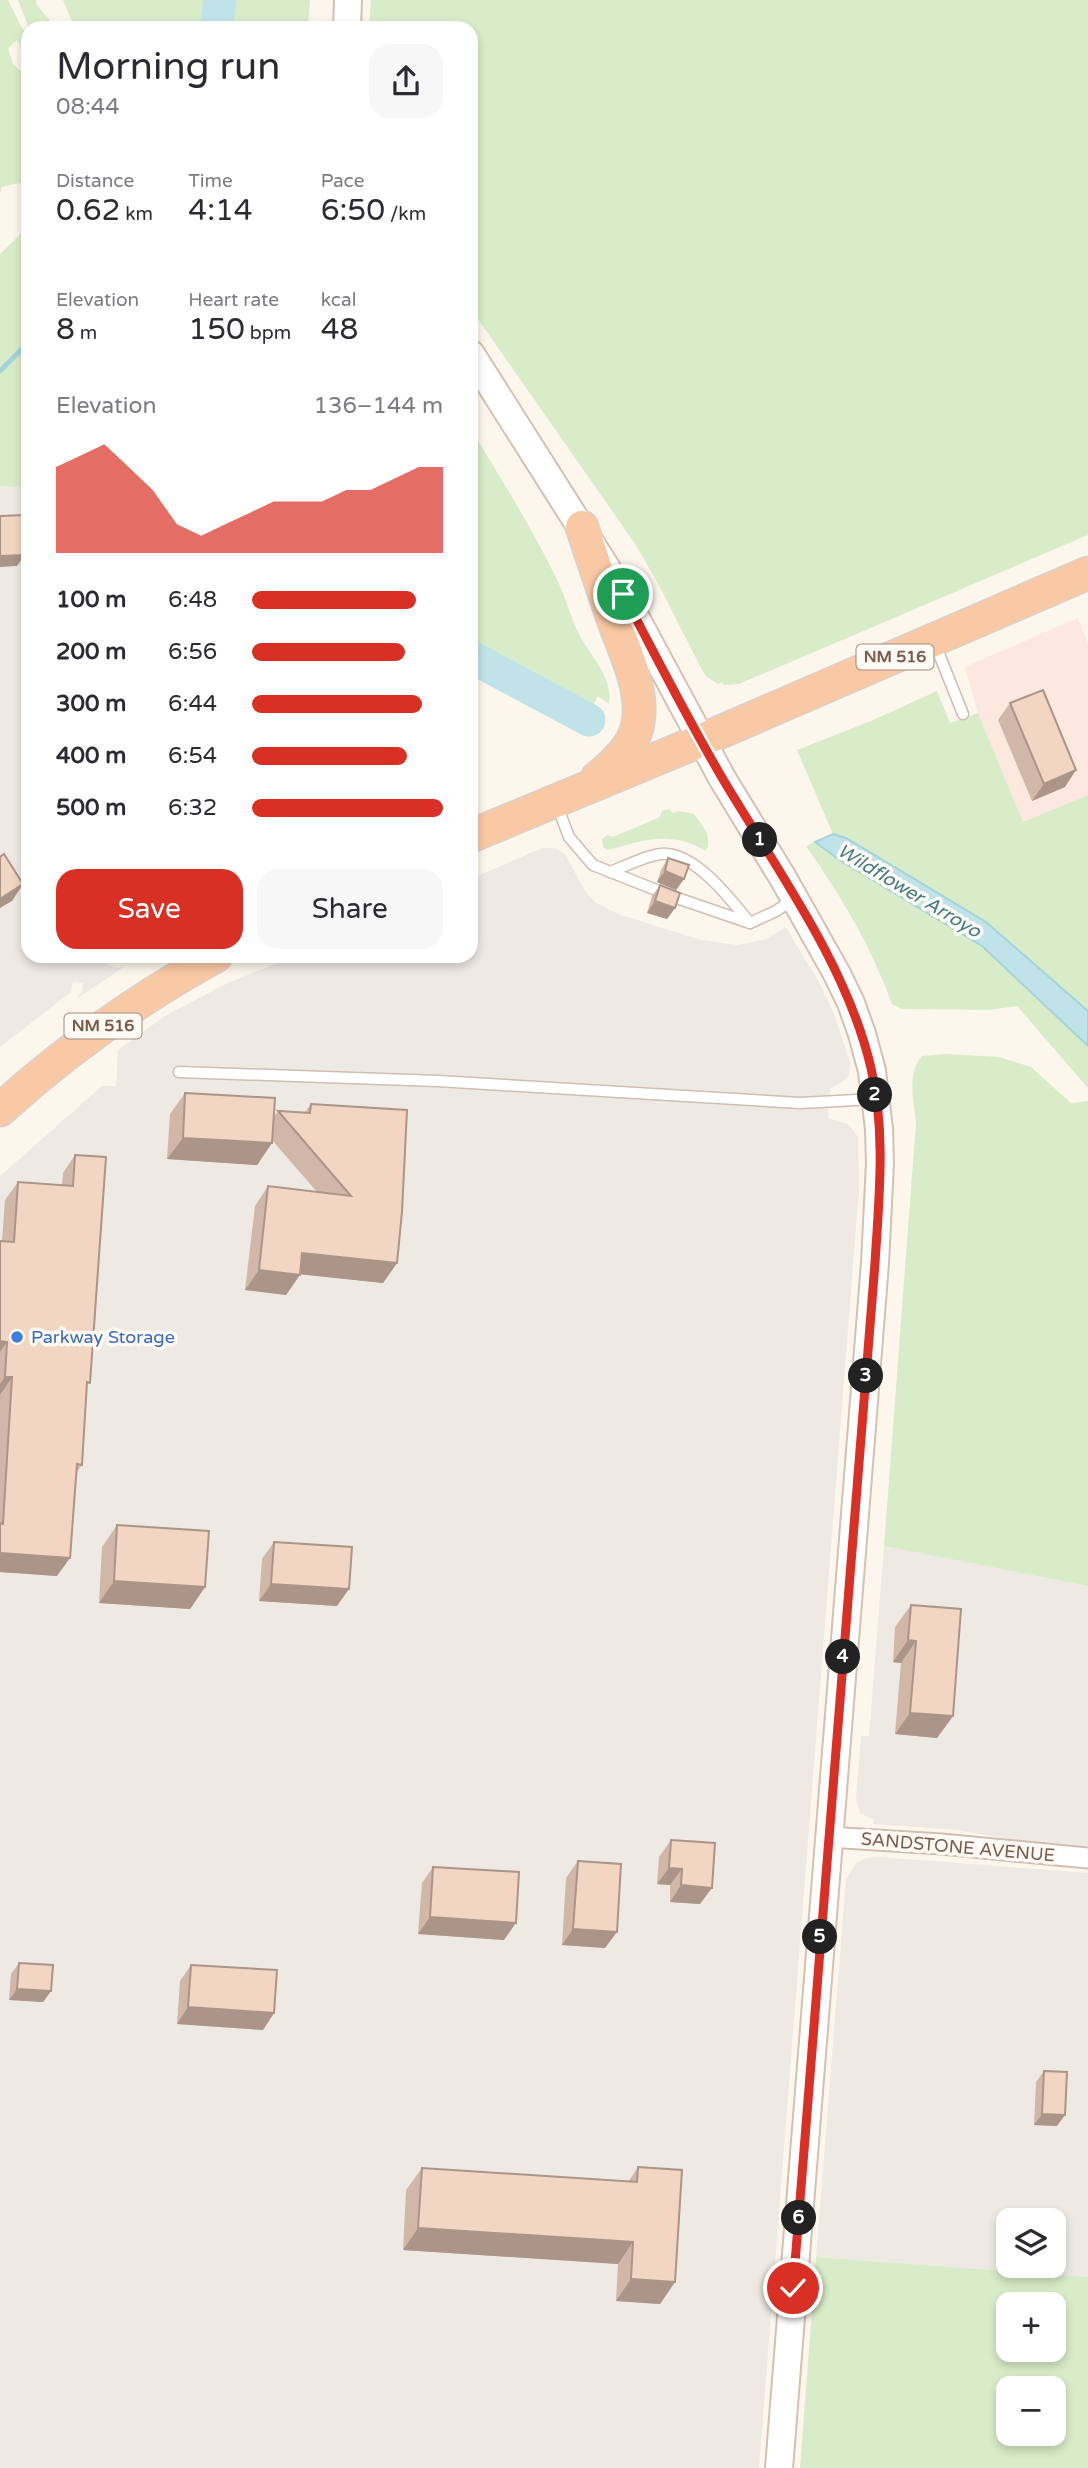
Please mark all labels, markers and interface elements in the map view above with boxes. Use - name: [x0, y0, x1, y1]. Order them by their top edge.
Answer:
- text: Morning run: [56, 44, 280, 90]
- button: share: [369, 44, 443, 118]
- text: 08:44: [56, 93, 120, 121]
- text: Distance: [56, 170, 134, 192]
- text: Time: [188, 170, 233, 192]
- text: Pace: [321, 170, 364, 192]
- text: 0.62: [56, 192, 120, 229]
- text: 4:14: [188, 192, 253, 229]
- text: 6:50: [321, 192, 385, 229]
- text: km: [120, 203, 153, 225]
- text: /km: [385, 203, 426, 225]
- text: Elevation: [56, 289, 139, 311]
- text: Heart rate: [188, 289, 279, 311]
- text: kcal: [321, 289, 356, 311]
- text: 8: [56, 311, 75, 348]
- text: 150: [188, 311, 245, 348]
- text: 48: [321, 311, 358, 348]
- text: m: [75, 322, 97, 344]
- text: bpm: [245, 322, 291, 344]
- text: Elevation: [56, 392, 157, 420]
- text: 136–144 m: [314, 392, 443, 420]
- pin: [593, 564, 653, 624]
- icon: arrive: [604, 575, 642, 613]
- text: 100 m: [56, 586, 126, 614]
- text: 6:48: [168, 586, 217, 614]
- text: 200 m: [56, 638, 126, 666]
- text: 6:56: [168, 638, 217, 666]
- road number: NM 516: [856, 644, 934, 670]
- text: 300 m: [56, 690, 126, 718]
- text: 6:44: [168, 690, 217, 718]
- text: 400 m: [56, 742, 126, 770]
- text: 6:54: [168, 742, 217, 770]
- text: 500 m: [56, 794, 126, 822]
- text: 6:32: [168, 794, 217, 822]
- pin: 1: [742, 822, 778, 858]
- text: 1: [754, 828, 765, 850]
- water label: Wildflower Arroyo: [833, 840, 986, 943]
- button: Save: [56, 869, 243, 949]
- button: Share: [257, 869, 443, 949]
- road number: NM 516: [64, 1014, 142, 1038]
- pin: 2: [858, 1078, 892, 1112]
- text: 2: [869, 1083, 880, 1105]
- place label: Parkway Storage: [31, 1326, 175, 1348]
- marker: Parkway Storage: [9, 1329, 25, 1345]
- pin: 3: [848, 1358, 884, 1394]
- text: 3: [860, 1364, 871, 1386]
- pin: 4: [826, 1640, 860, 1674]
- text: 4: [837, 1645, 848, 1667]
- street label: SANDSTONE AVENUE: [860, 1828, 1056, 1866]
- pin: 5: [802, 1920, 838, 1954]
- text: 5: [814, 1925, 825, 1947]
- pin: 6: [782, 2200, 816, 2236]
- text: 6: [793, 2206, 804, 2228]
- map controls: [996, 2208, 1066, 2446]
- button: layers: [996, 2208, 1066, 2278]
- pin: [763, 2258, 823, 2318]
- icon: check: [774, 2269, 812, 2307]
- button: +: [996, 2292, 1066, 2362]
- button: −: [996, 2376, 1066, 2446]

